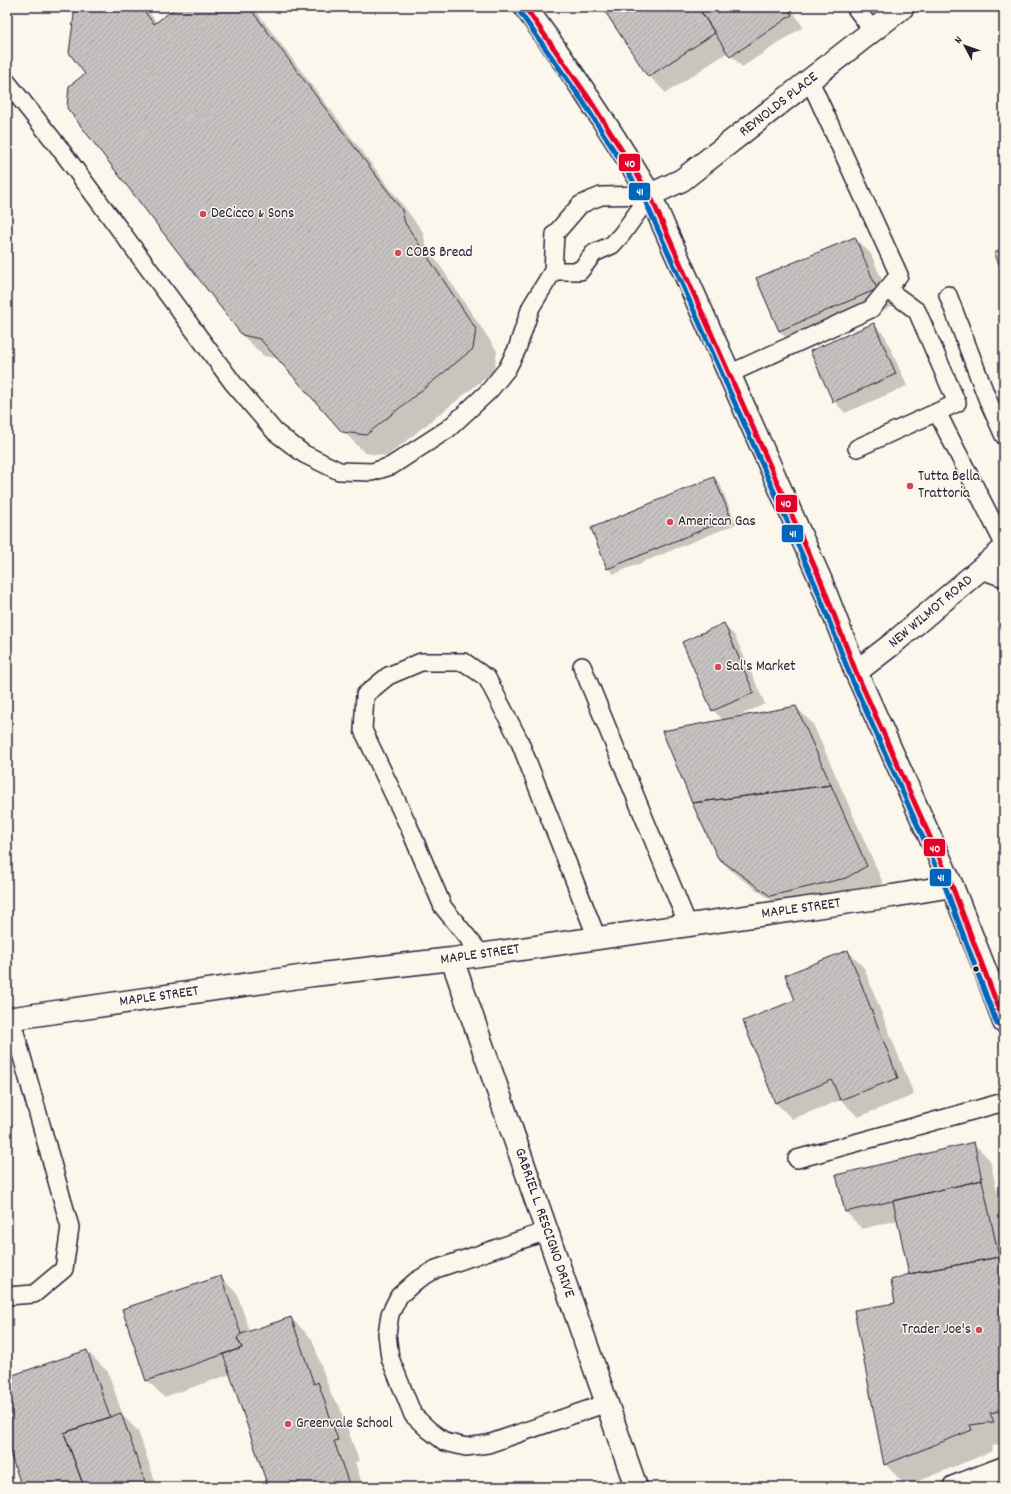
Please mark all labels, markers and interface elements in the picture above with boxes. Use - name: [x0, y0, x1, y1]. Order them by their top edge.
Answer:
- north arrow: [945, 26, 985, 66]
- text: N: [951, 33, 967, 48]
- street label: REYNOLDS PLACE: [735, 67, 823, 143]
- line badge: 40: [618, 153, 641, 172]
- text: 40: [625, 157, 635, 173]
- line badge: 41: [628, 182, 651, 201]
- text: 41: [637, 185, 643, 201]
- place label: DeCicco & Sons: [211, 203, 294, 225]
- marker: DeCicco & Sons: [198, 209, 208, 219]
- place label: COBS Bread: [406, 242, 473, 264]
- marker: COBS Bread: [393, 248, 403, 258]
- place label: Tutta Bella Trattoria: [918, 466, 981, 505]
- marker: Tutta Bella Trattoria: [905, 481, 915, 491]
- line badge: 40: [775, 494, 798, 513]
- text: 40: [781, 497, 791, 513]
- place label: American Gas: [678, 511, 756, 533]
- marker: American Gas: [665, 517, 675, 527]
- line badge: 41: [781, 524, 804, 543]
- text: 41: [790, 527, 796, 543]
- street label: NEW WILMOT ROAD: [884, 570, 978, 654]
- place label: Sal's Market: [726, 656, 796, 678]
- marker: Sal's Market: [713, 662, 723, 672]
- line badge: 40: [923, 838, 946, 857]
- text: 40: [930, 842, 940, 858]
- line badge: 41: [929, 868, 952, 887]
- text: 41: [938, 871, 944, 887]
- street label: MAPLE STREET: [760, 893, 842, 925]
- street label: MAPLE STREET: [439, 939, 521, 971]
- unlabelled marker: [971, 964, 981, 974]
- street label: MAPLE STREET: [118, 981, 200, 1013]
- street label: GABRIEL L. RESCIGNO DRIVE: [508, 1145, 580, 1301]
- place label: Trader Joe's: [902, 1319, 971, 1341]
- marker: Trader Joe's: [974, 1325, 984, 1335]
- place label: Greenvale School: [296, 1413, 393, 1435]
- marker: Greenvale School: [283, 1419, 293, 1429]

